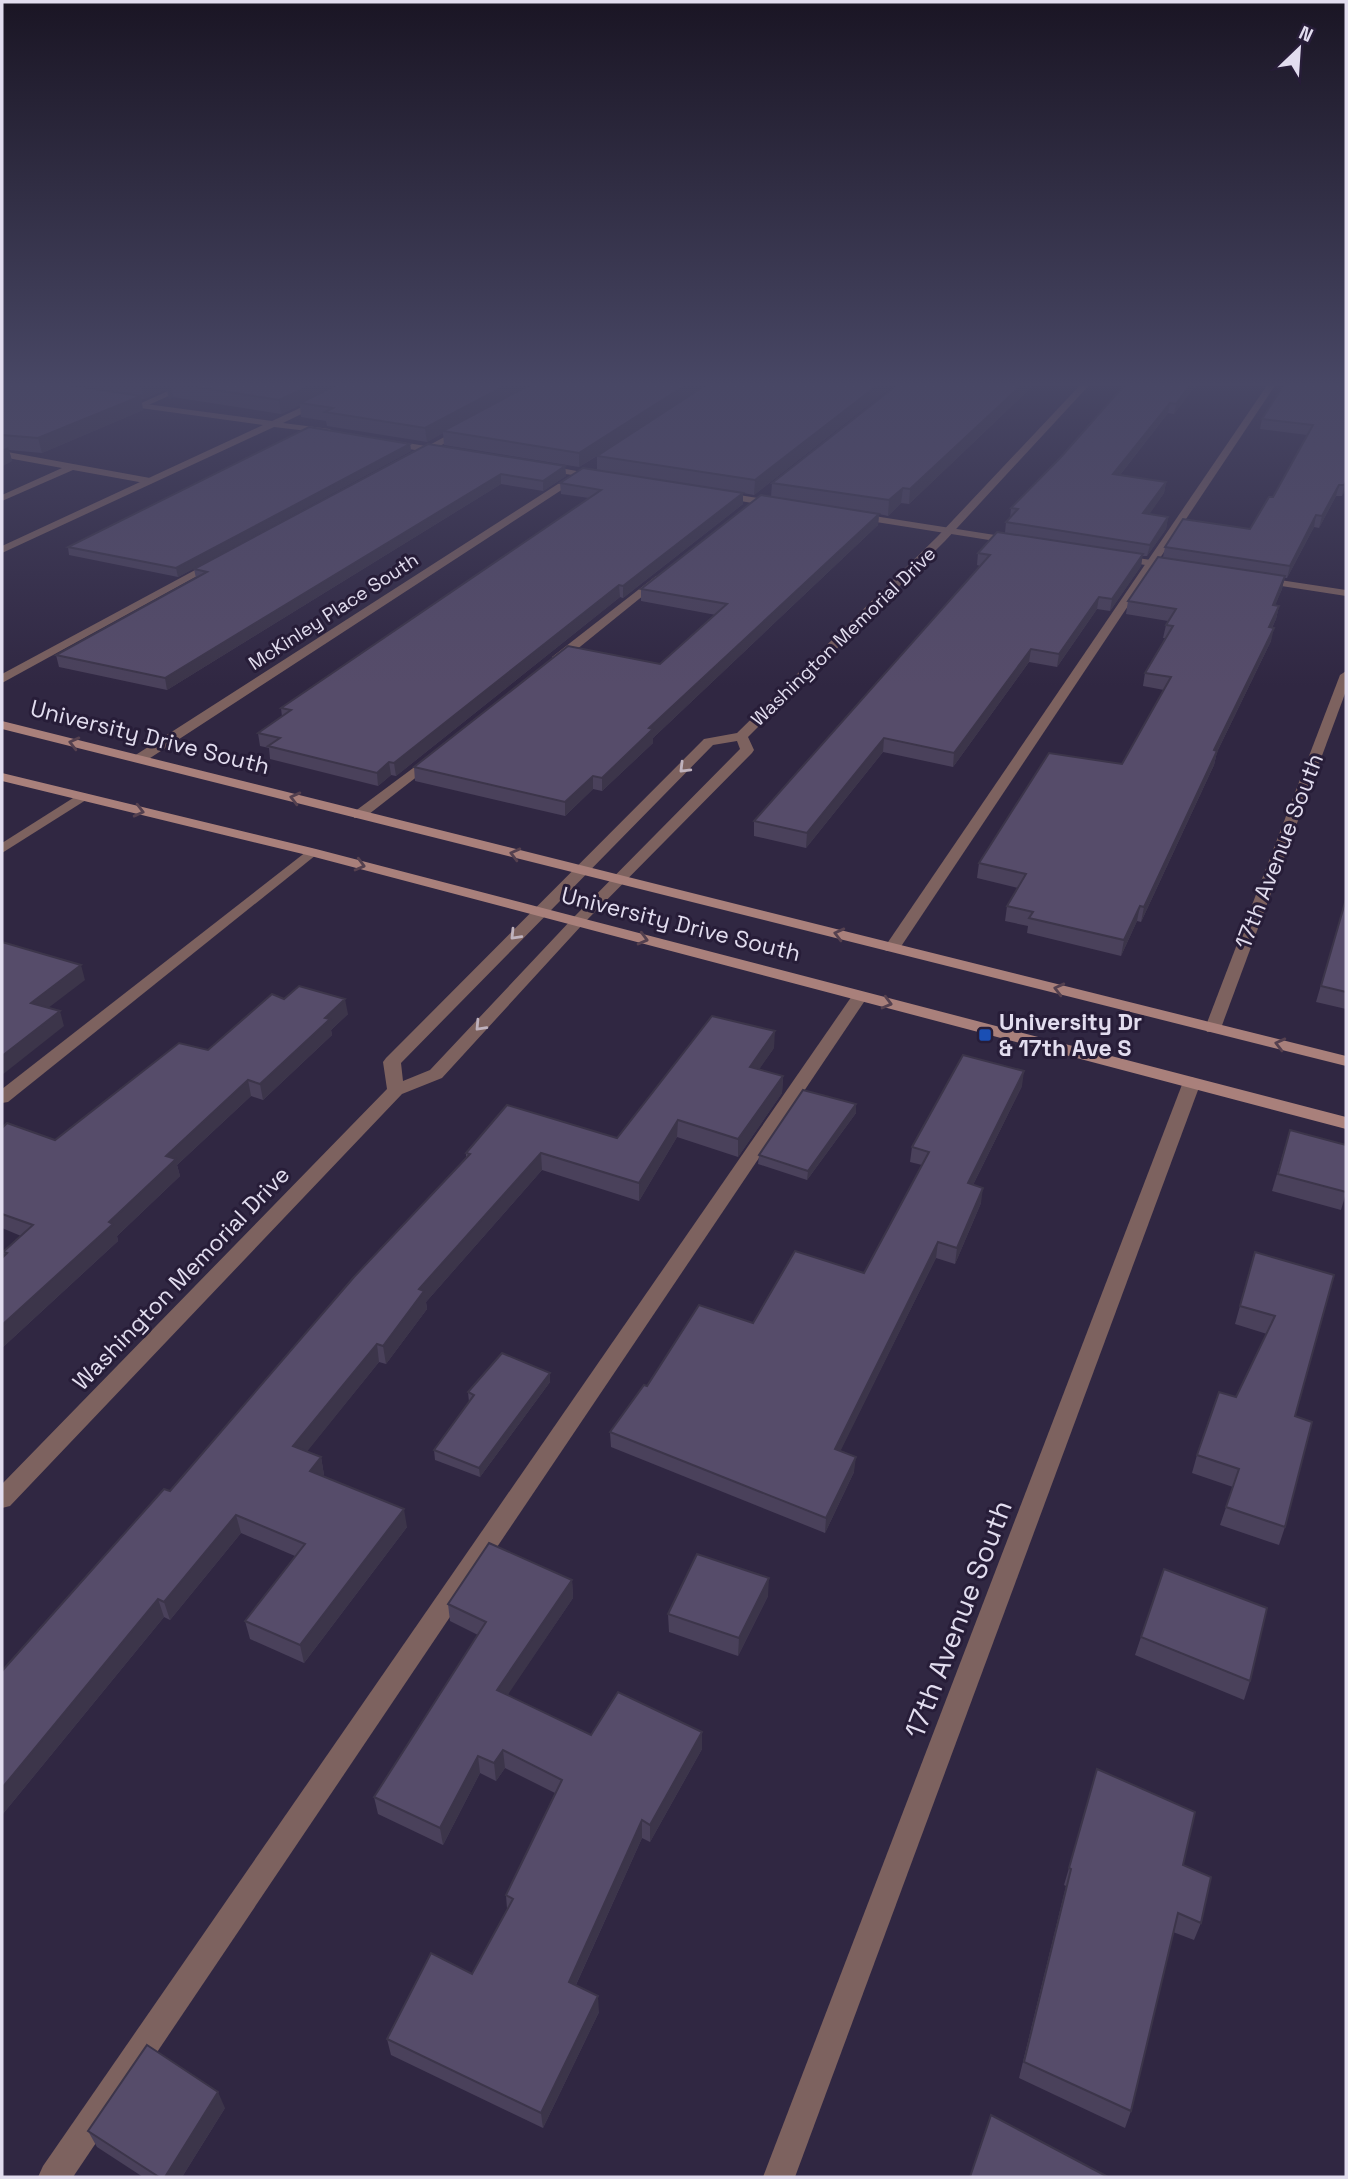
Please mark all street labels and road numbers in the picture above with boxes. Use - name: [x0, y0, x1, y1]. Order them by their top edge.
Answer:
- street label: Washington Memorial Drive: [746, 541, 941, 731]
- street label: McKinley Place South: [244, 547, 423, 676]
- street label: University Drive South: [27, 693, 273, 781]
- street label: 17th Avenue South: [1228, 749, 1330, 953]
- street label: University Drive South: [558, 880, 804, 968]
- street label: Washington Memorial Drive: [66, 1160, 296, 1396]
- street label: 17th Avenue South: [896, 1495, 1020, 1743]

